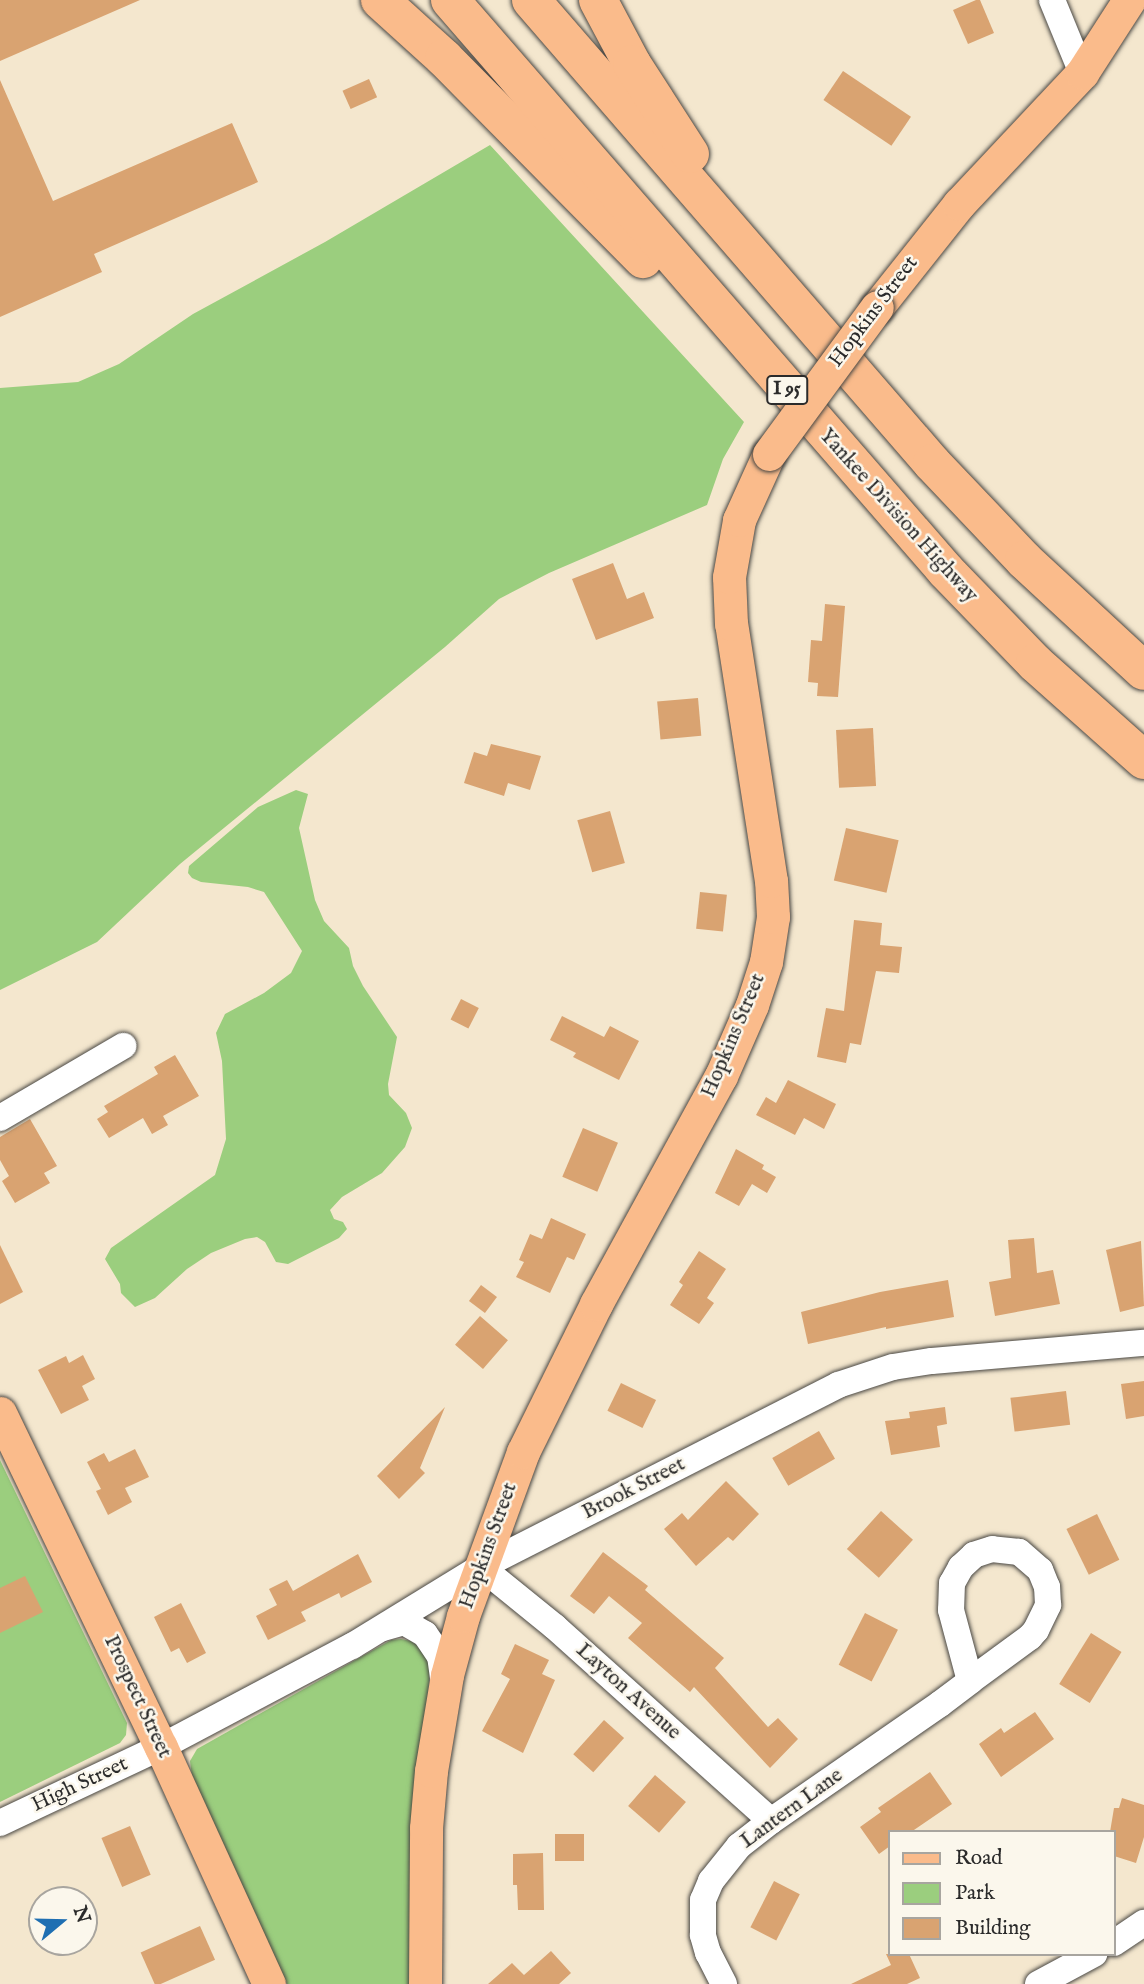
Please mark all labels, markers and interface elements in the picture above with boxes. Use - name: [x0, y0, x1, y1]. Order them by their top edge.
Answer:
- street label: Hopkins Street: [824, 252, 924, 372]
- road number: I 95: [766, 374, 808, 406]
- street label: Yankee Division Highway: [813, 424, 983, 608]
- street label: Hopkins Street: [697, 970, 771, 1102]
- street label: Brook Street: [578, 1452, 690, 1526]
- street label: Hopkins Street: [455, 1479, 523, 1613]
- street label: Prospect Street: [98, 1632, 176, 1762]
- street label: Layton Avenue: [570, 1638, 686, 1746]
- street label: High Street: [28, 1752, 132, 1818]
- street label: Lantern Lane: [736, 1763, 848, 1855]
- legend: [888, 1830, 1116, 1956]
- text: Road: [955, 1845, 1002, 1872]
- text: Park: [955, 1880, 995, 1907]
- north arrow: [28, 1886, 98, 1956]
- text: N: [67, 1903, 95, 1926]
- text: Building: [955, 1915, 1030, 1942]

